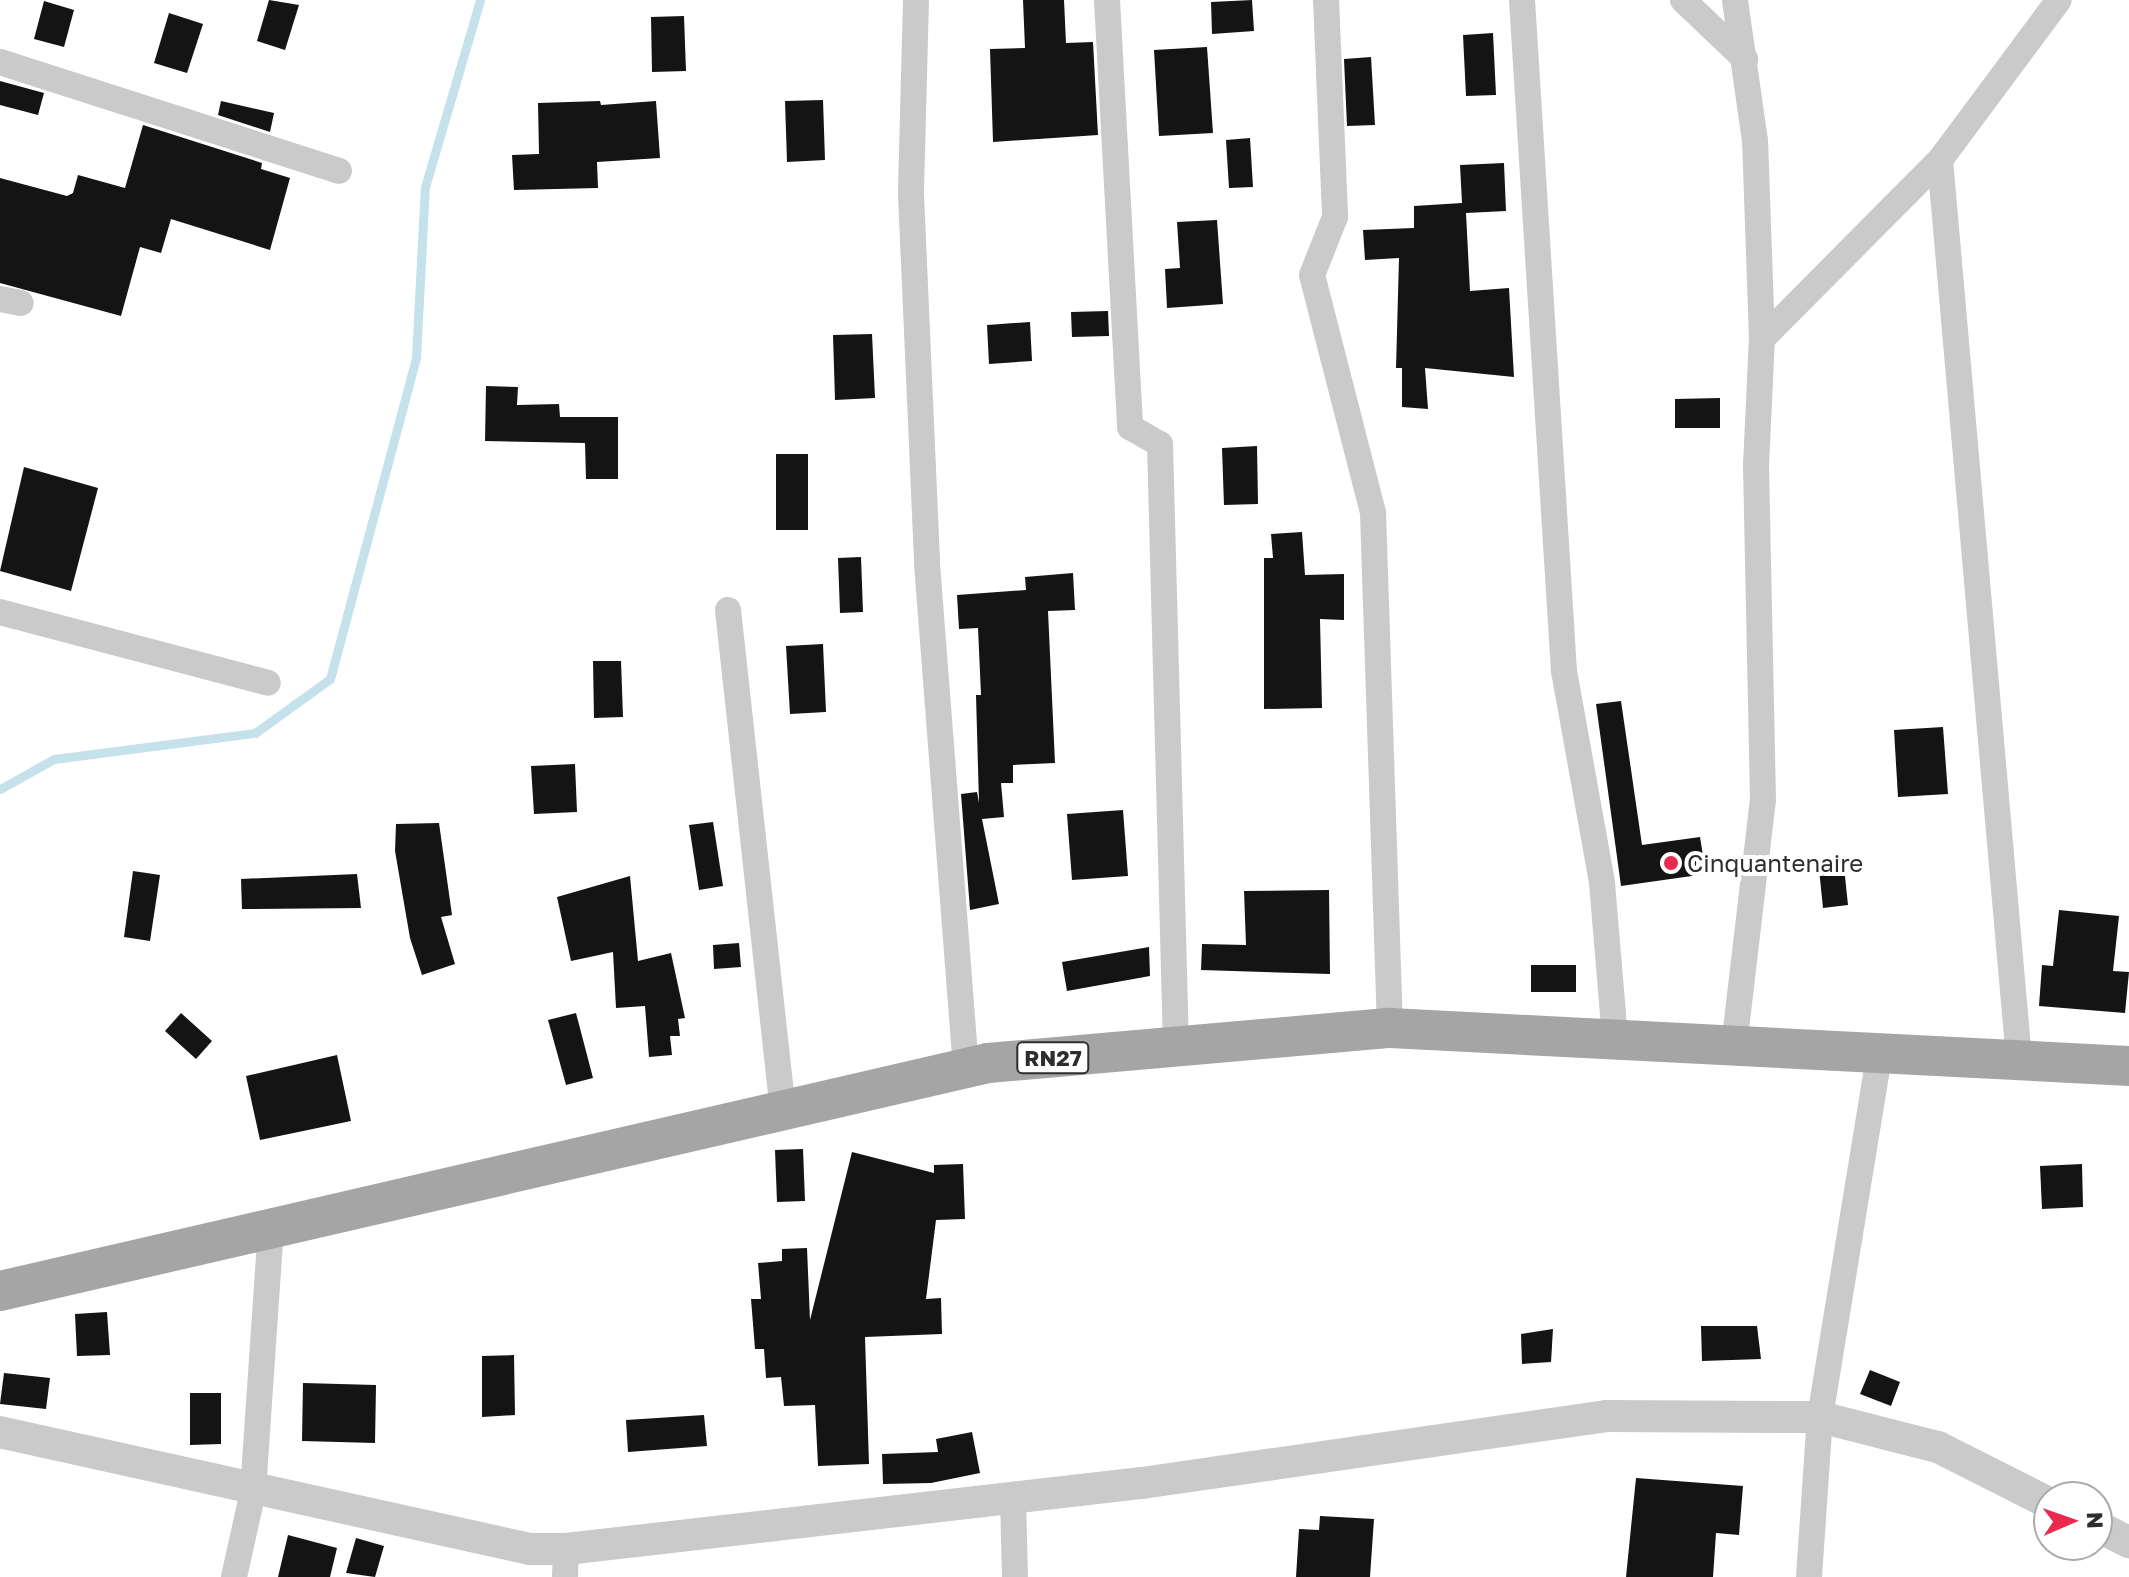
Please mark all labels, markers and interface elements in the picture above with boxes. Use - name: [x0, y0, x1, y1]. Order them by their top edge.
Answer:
- place label: Cinquantenaire: [1687, 849, 1863, 877]
- marker: Cinquantenaire: [1662, 854, 1680, 872]
- road number: RN27: [1015, 1040, 1091, 1076]
- north arrow: [2033, 1481, 2113, 1561]
- text: N: [2082, 1511, 2109, 1529]

